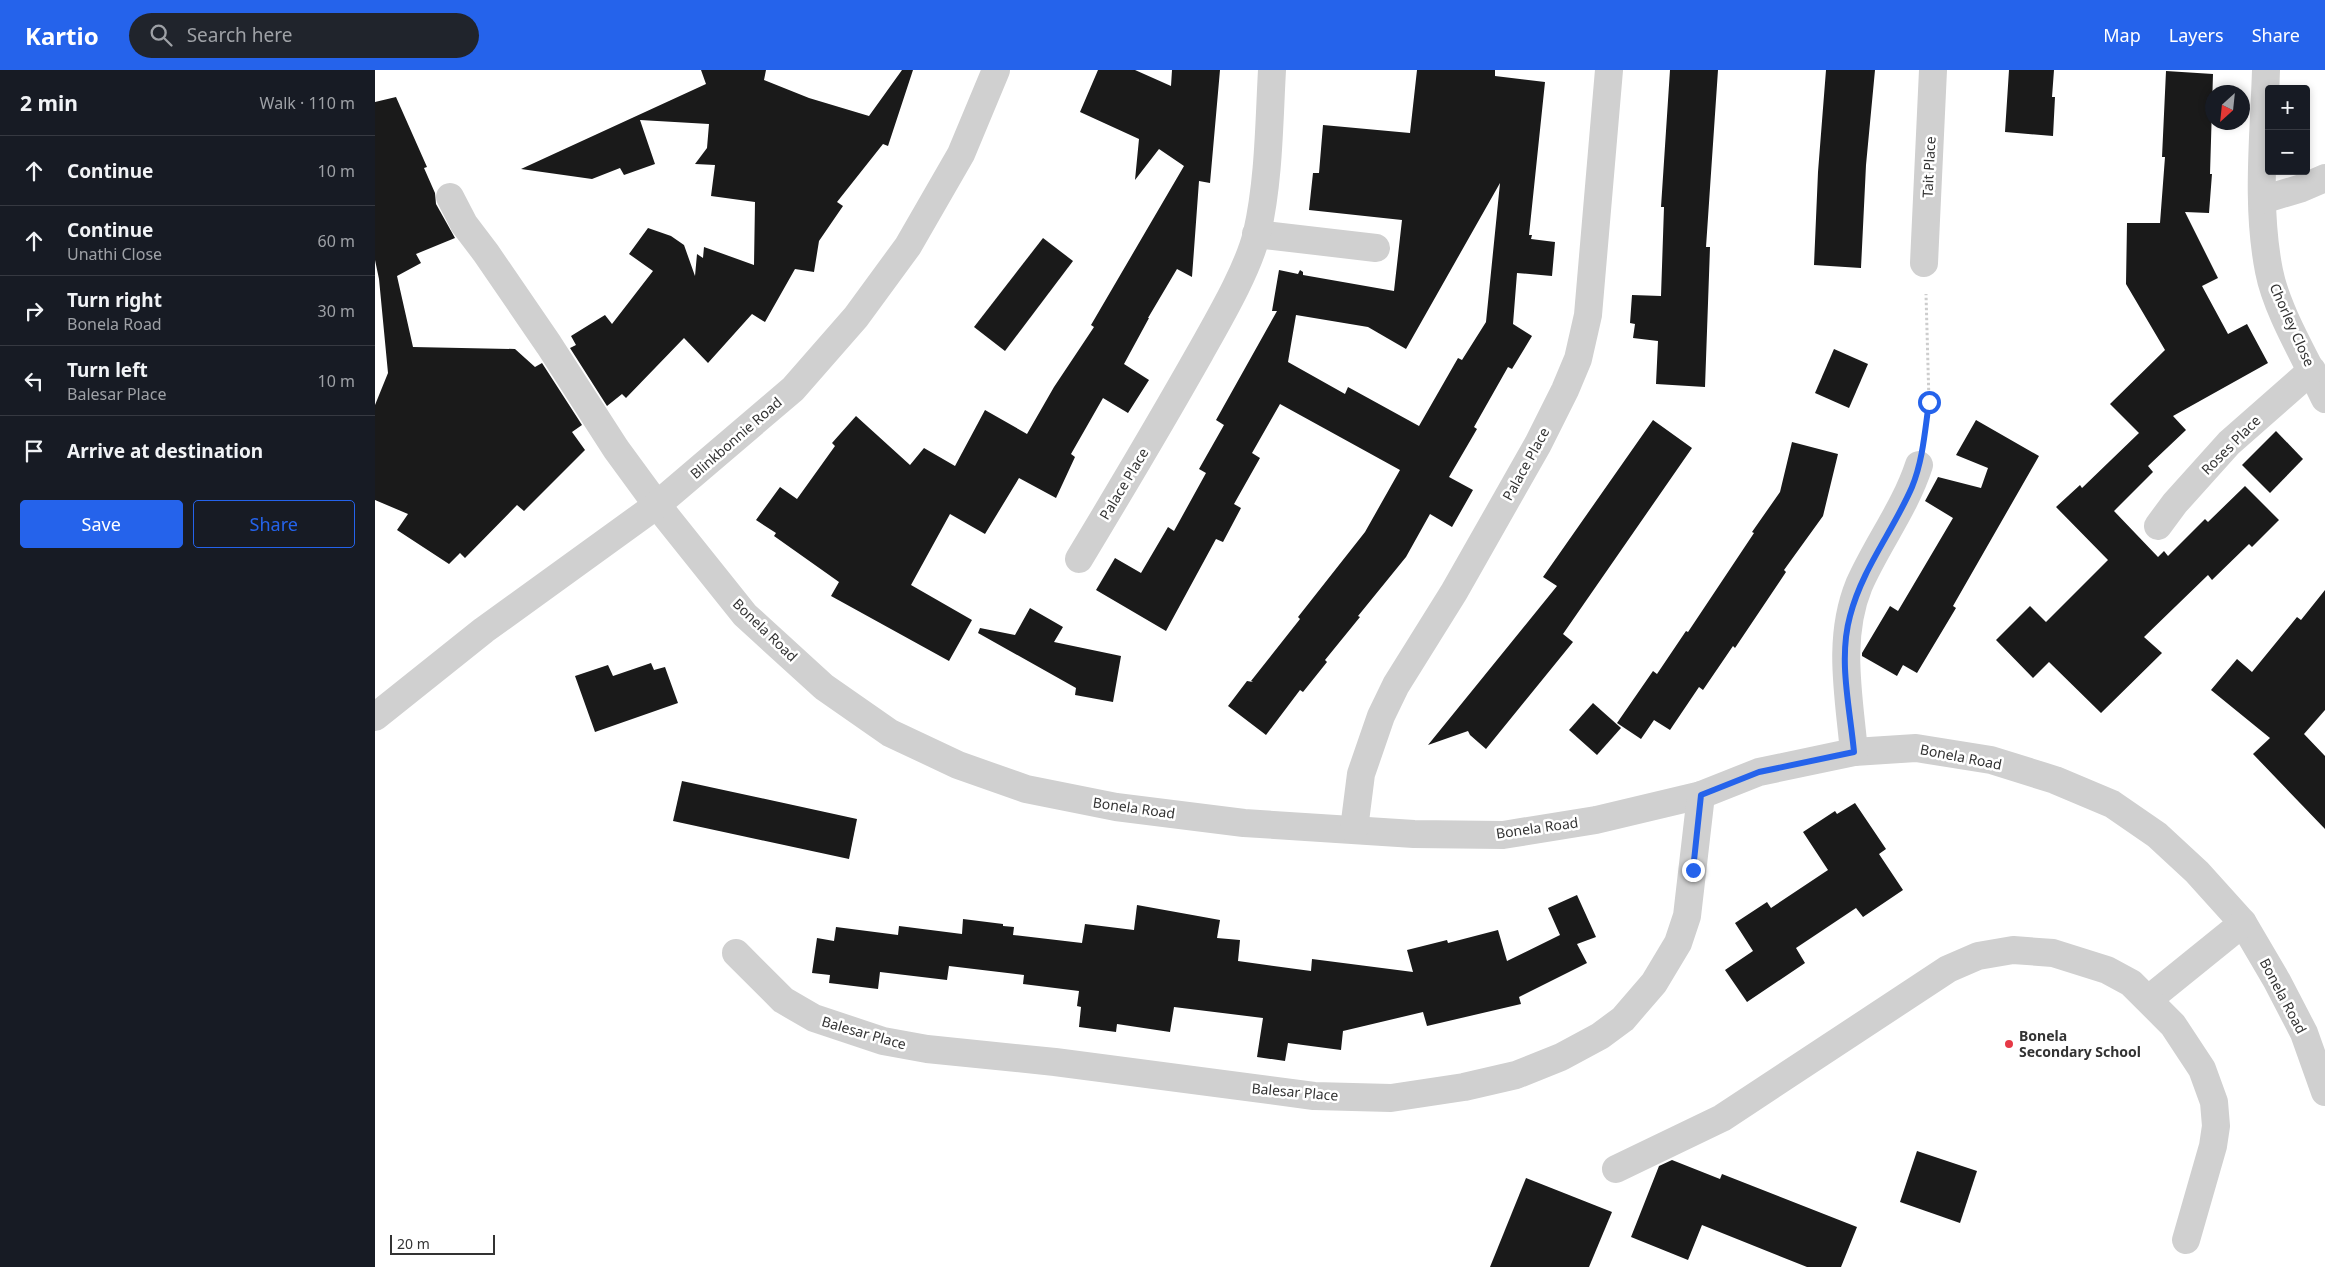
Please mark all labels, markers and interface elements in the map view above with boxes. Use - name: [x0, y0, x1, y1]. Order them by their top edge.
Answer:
- search box: [129, 13, 479, 58]
- text: Kartio: [25, 19, 99, 52]
- icon: search: [147, 21, 175, 49]
- text: Search here: [187, 22, 292, 48]
- text: Map: [2103, 23, 2141, 47]
- text: Layers: [2169, 23, 2224, 47]
- text: Share: [2252, 23, 2300, 47]
- north arrow: [2205, 85, 2250, 130]
- map controls: [2265, 85, 2310, 175]
- button: +: [2265, 85, 2310, 130]
- text: 2 min: [20, 89, 78, 117]
- text: Walk · 110 m: [260, 92, 355, 114]
- button: −: [2265, 130, 2310, 175]
- street label: Tait Place: [1917, 136, 1940, 198]
- icon: ahead: [20, 157, 48, 185]
- text: Continue: [67, 158, 153, 184]
- text: 10 m: [318, 160, 355, 182]
- text: Continue: [67, 217, 153, 243]
- icon: ahead: [20, 227, 48, 255]
- text: 60 m: [318, 230, 355, 252]
- text: Unathi Close: [67, 243, 162, 265]
- street label: Chorley Close: [2266, 280, 2319, 370]
- text: Turn right: [67, 287, 162, 313]
- icon: right: [20, 297, 48, 325]
- text: 30 m: [318, 300, 355, 322]
- text: Bonela Road: [67, 313, 162, 335]
- text: Turn left: [67, 357, 148, 383]
- icon: left: [20, 367, 48, 395]
- text: 10 m: [318, 370, 355, 392]
- text: Balesar Place: [67, 383, 166, 405]
- route start: [1918, 391, 1941, 414]
- street label: Blinkbonnie Road: [686, 393, 786, 483]
- street label: Roses Place: [2197, 411, 2265, 478]
- street label: Palace Place: [1498, 424, 1553, 504]
- icon: arrive: [20, 437, 48, 465]
- text: Arrive at destination: [67, 438, 263, 464]
- street label: Palace Place: [1095, 444, 1153, 523]
- button: Save: [20, 500, 183, 548]
- button: Share: [193, 500, 355, 548]
- street label: Bonela Road: [729, 594, 802, 665]
- street label: Bonela Road: [1919, 739, 2004, 774]
- street label: Bonela Road: [1092, 792, 1176, 823]
- street label: Bonela Road: [1495, 812, 1579, 843]
- route end: [1682, 859, 1705, 882]
- street label: Bonela Road: [2256, 955, 2311, 1037]
- street label: Balesar Place: [820, 1011, 909, 1054]
- place label: Bonela Secondary School: [2019, 1026, 2141, 1061]
- marker: Bonela Secondary School: [2003, 1038, 2015, 1050]
- street label: Balesar Place: [1251, 1078, 1339, 1105]
- scale bar: [390, 1232, 495, 1255]
- text: 20 m: [397, 1234, 430, 1253]

